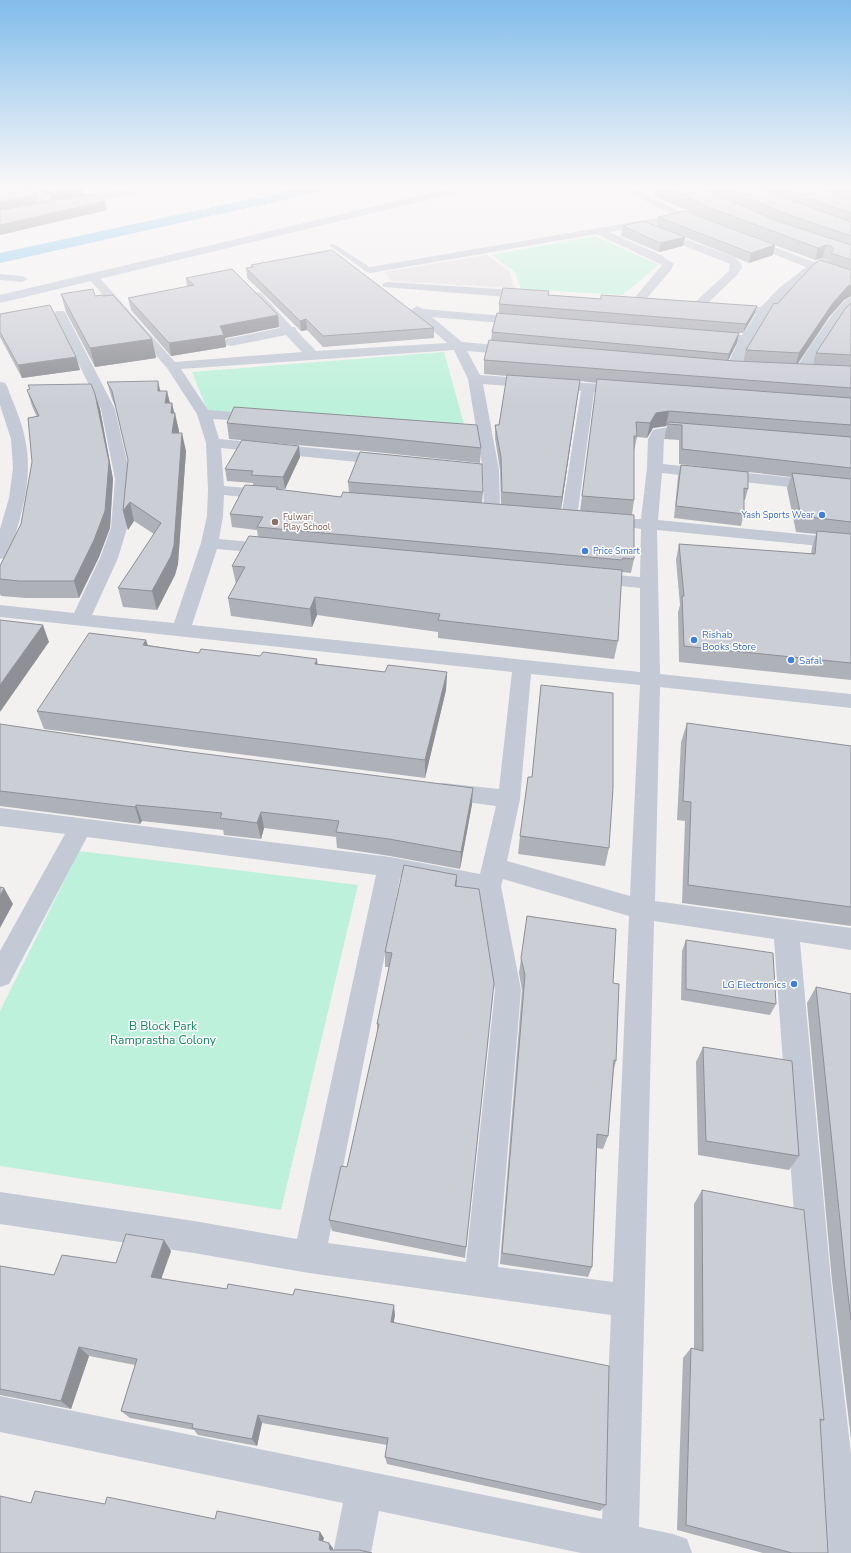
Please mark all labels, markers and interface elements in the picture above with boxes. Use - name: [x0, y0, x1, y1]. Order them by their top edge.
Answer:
- place label: Yash Sports Wear: [741, 509, 815, 521]
- marker: Yash Sports Wear: [817, 510, 827, 520]
- place label: Fulwari Play School: [283, 511, 331, 533]
- marker: Fulwari Play School: [270, 517, 280, 527]
- place label: Price Smart: [593, 545, 641, 557]
- marker: Price Smart: [580, 546, 590, 556]
- place label: Rishab Books Store: [702, 628, 756, 654]
- marker: Rishab Books Store: [689, 635, 699, 645]
- place label: Safal: [799, 654, 822, 668]
- marker: Safal: [786, 655, 796, 665]
- place label: LG Electronics: [722, 978, 786, 992]
- marker: LG Electronics: [789, 979, 799, 989]
- park label: B Block Park Ramprastha Colony: [110, 1018, 217, 1048]

